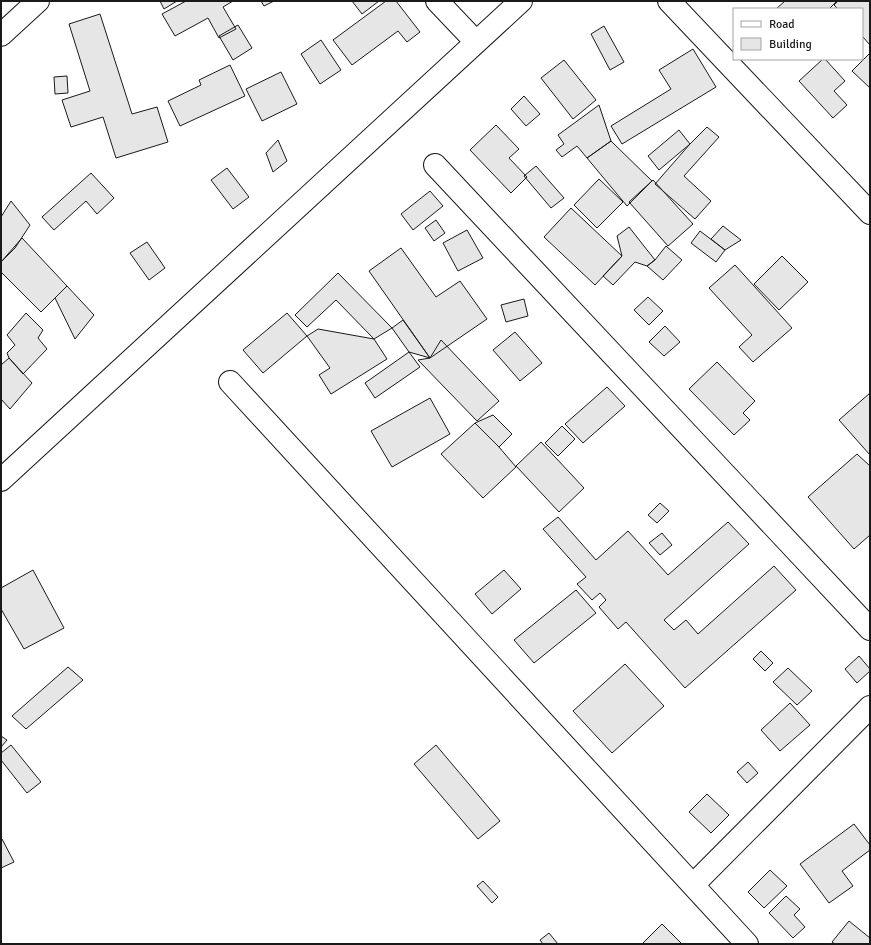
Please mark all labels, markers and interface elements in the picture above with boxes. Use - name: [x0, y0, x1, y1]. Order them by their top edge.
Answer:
- legend: [733, 8, 863, 60]
- text: Road: [769, 17, 795, 32]
- text: Building: [769, 37, 812, 52]

